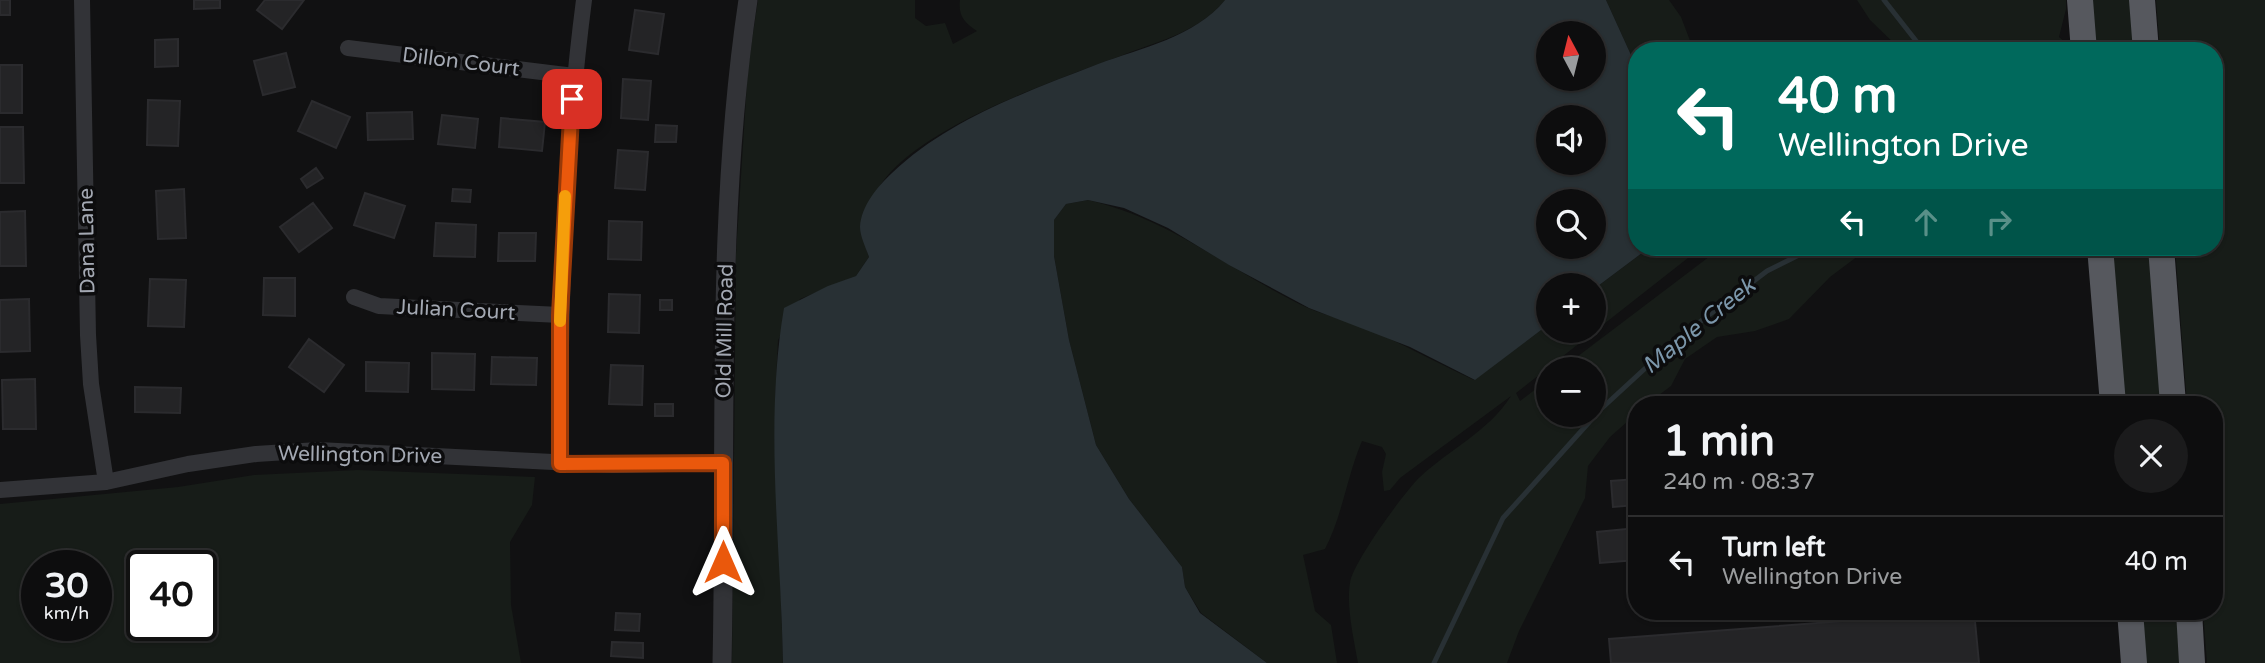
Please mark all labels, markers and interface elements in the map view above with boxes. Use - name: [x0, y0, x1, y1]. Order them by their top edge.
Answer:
- north arrow: [1536, 21, 1606, 91]
- map controls: [1536, 21, 1606, 427]
- street label: Dillon Court: [401, 42, 521, 82]
- text: 40 m: [1778, 67, 1897, 126]
- pin: [542, 69, 602, 129]
- icon: left: [1663, 70, 1754, 161]
- icon: arrive: [553, 80, 591, 118]
- button: sound: [1536, 105, 1606, 175]
- text: Wellington Drive: [1778, 127, 2029, 165]
- street label: Dana Lane: [74, 188, 100, 294]
- button: search: [1536, 189, 1606, 259]
- icon: left: [1834, 203, 1872, 241]
- icon: ahead: [1907, 203, 1945, 241]
- icon: right: [1980, 203, 2018, 241]
- street label: Old Mill Road: [711, 263, 739, 399]
- water label: Maple Creek: [1637, 271, 1762, 380]
- button: +: [1536, 273, 1606, 343]
- street label: Julian Court: [396, 294, 516, 326]
- button: −: [1536, 357, 1606, 427]
- text: 1 min: [1663, 416, 1775, 467]
- button: close: [2114, 419, 2188, 493]
- street label: Wellington Drive: [278, 441, 443, 469]
- text: 240 m · 08:37: [1663, 468, 1815, 496]
- position arrow: [686, 525, 760, 599]
- text: Turn left: [1722, 532, 1825, 563]
- icon: left: [1663, 543, 1701, 581]
- text: 40 m: [2125, 546, 2188, 577]
- speed limit sign: 40: [126, 550, 217, 641]
- text: Wellington Drive: [1722, 563, 1902, 591]
- text: 30: [45, 565, 88, 607]
- text: km/h: [44, 602, 89, 624]

